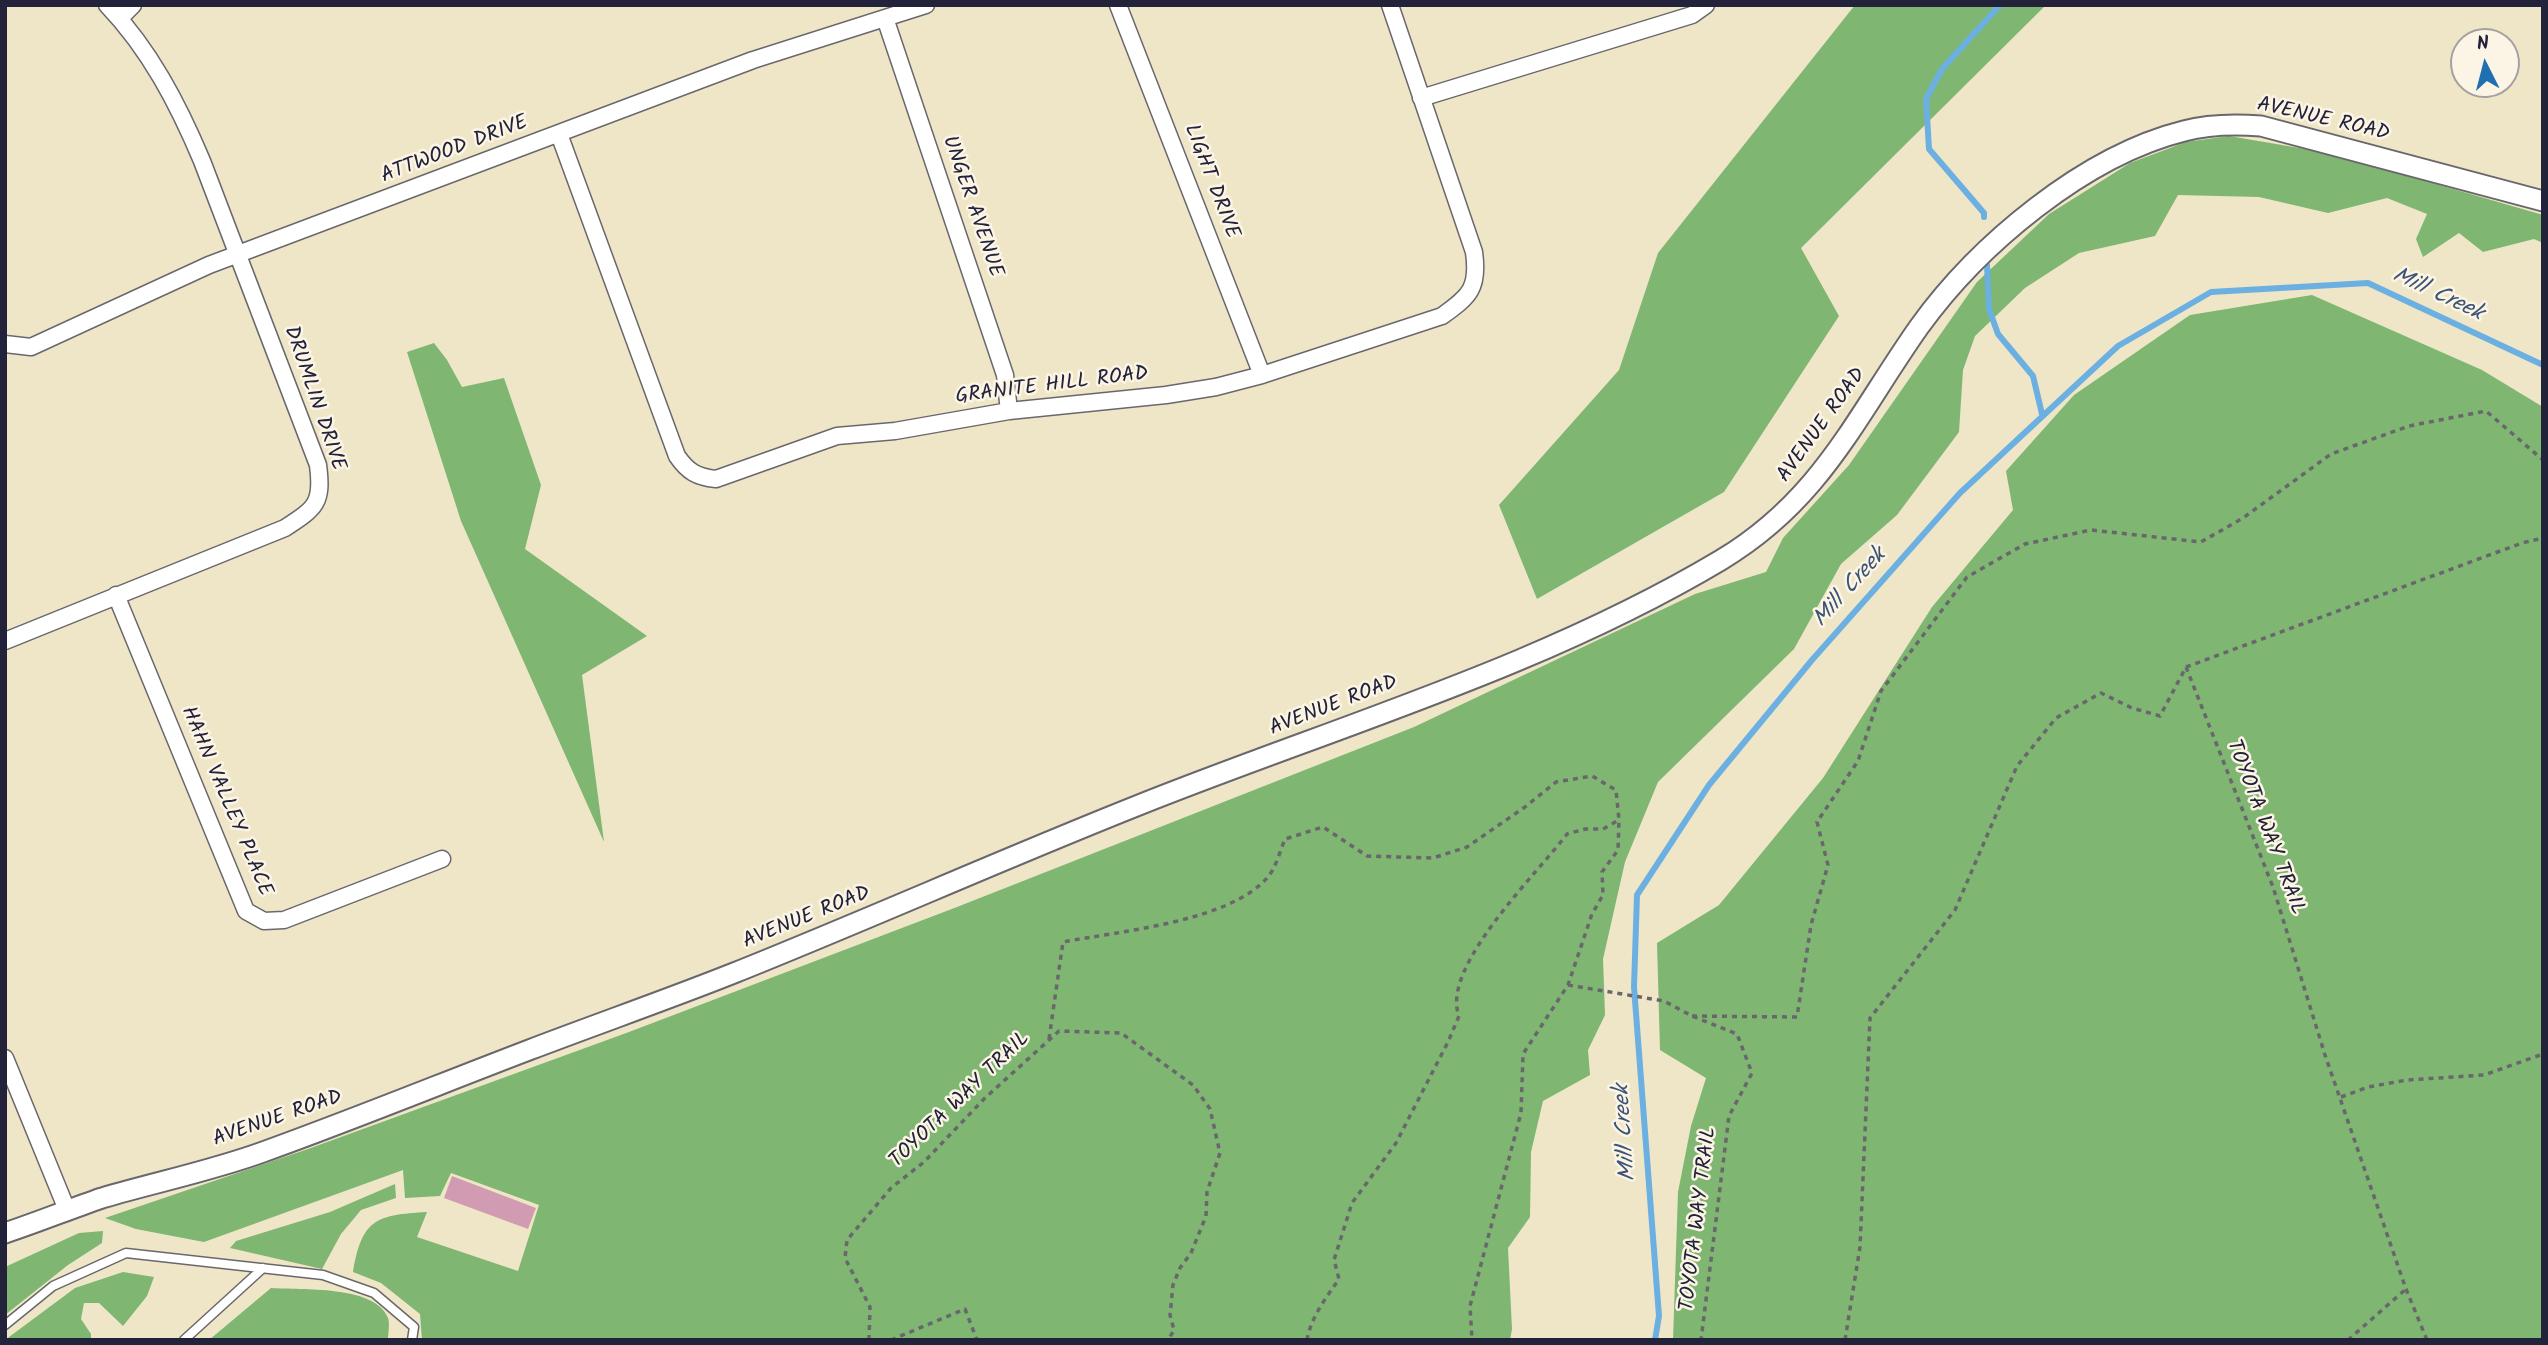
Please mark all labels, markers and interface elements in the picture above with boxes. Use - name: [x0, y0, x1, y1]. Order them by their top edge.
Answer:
- north arrow: [2450, 28, 2520, 98]
- text: N: [2475, 29, 2491, 60]
- street label: AVENUE ROAD: [2254, 94, 2392, 148]
- street label: ATTWOOD DRIVE: [378, 111, 532, 191]
- street label: LIGHT DRIVE: [1177, 121, 1243, 243]
- street label: UNGER AVENUE: [935, 133, 1007, 281]
- water label: Mill Creek: [2387, 263, 2487, 329]
- street label: DRUMLIN DRIVE: [276, 323, 350, 475]
- street label: GRANITE HILL ROAD: [954, 363, 1150, 411]
- street label: AVENUE ROAD: [1773, 364, 1873, 488]
- water label: Mill Creek: [1808, 544, 1894, 634]
- street label: AVENUE ROAD: [1266, 671, 1402, 743]
- street label: HAHN VALLEY PLACE: [174, 703, 276, 901]
- street label: TOYOTA WAY TRAIL: [2219, 737, 2309, 919]
- street label: AVENUE ROAD: [740, 882, 874, 956]
- street label: TOYOTA WAY TRAIL: [886, 1028, 1036, 1174]
- water label: Mill Creek: [1610, 1084, 1644, 1182]
- street label: AVENUE ROAD: [210, 1086, 346, 1154]
- street label: TOYOTA WAY TRAIL: [1676, 1125, 1724, 1313]

